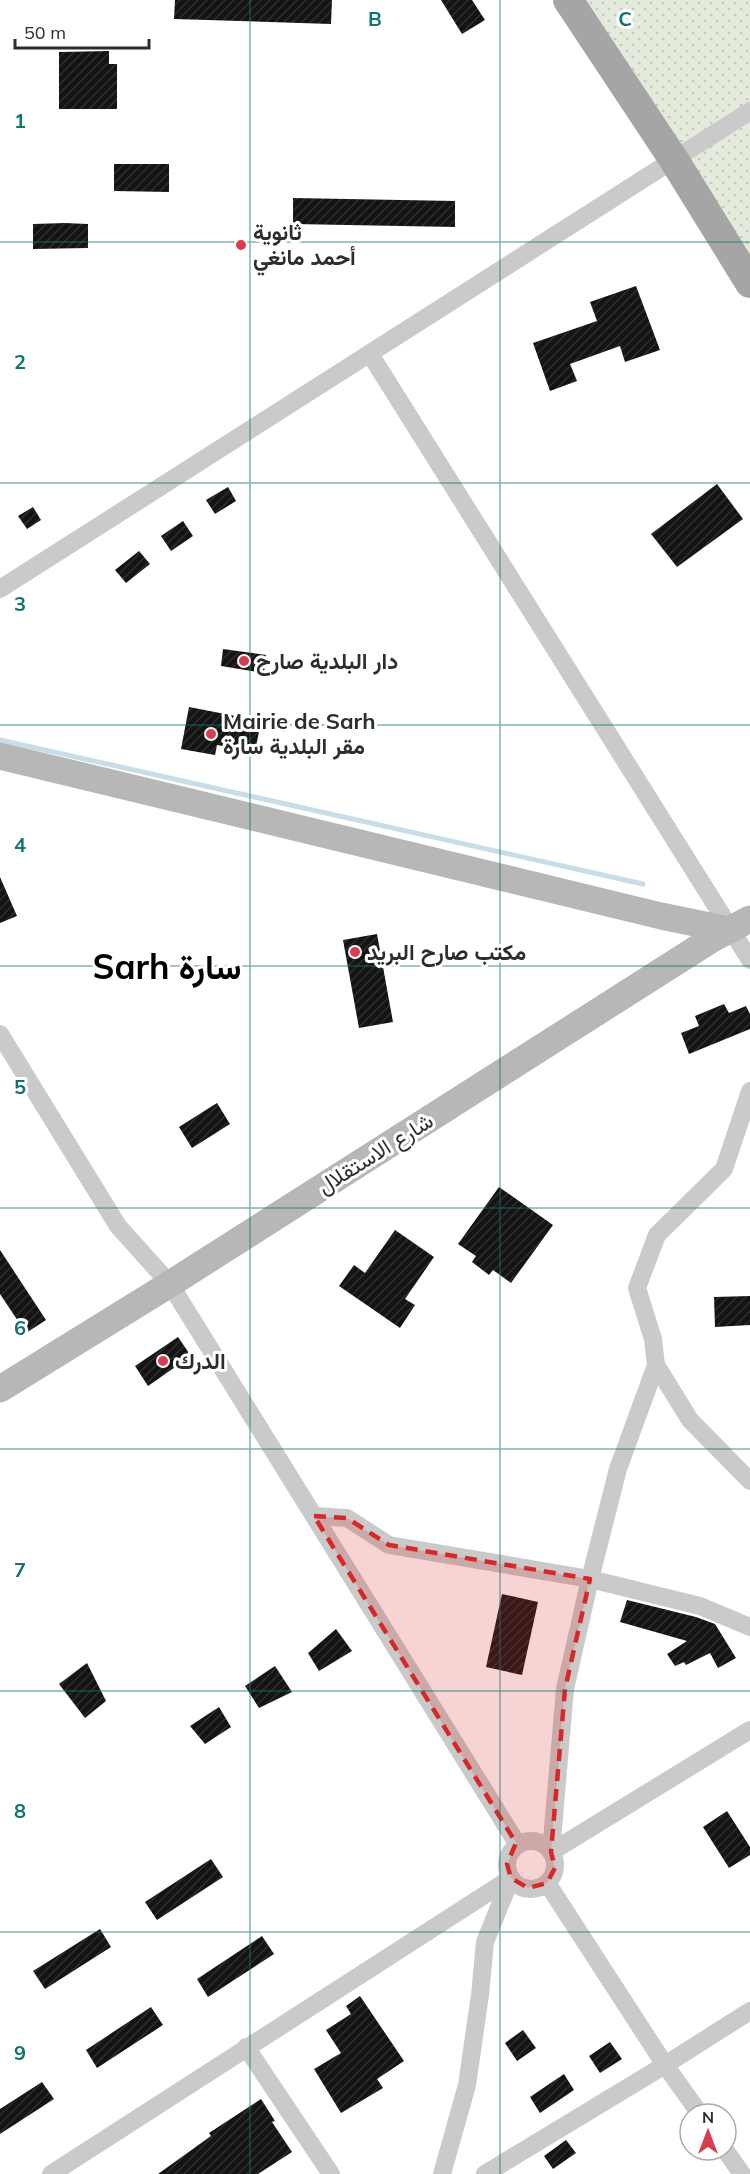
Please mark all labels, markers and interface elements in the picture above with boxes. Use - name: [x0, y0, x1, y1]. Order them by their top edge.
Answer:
- text: B: [368, 6, 382, 31]
- text: C: [618, 6, 632, 31]
- scale bar: [15, 12, 148, 50]
- text: 50 m: [24, 21, 66, 44]
- text: 1: [14, 108, 26, 133]
- place label: ثانوية أحمد مانغي: [253, 218, 356, 276]
- marker: ثانوية أحمد مانغي: [234, 238, 248, 252]
- text: 2: [14, 349, 26, 374]
- text: 3: [14, 591, 26, 616]
- place label: دار البلدية صارح: [256, 647, 398, 676]
- marker: دار البلدية صارح: [237, 654, 251, 668]
- place label: Mairie de Sarh مقر البلدية سارة: [223, 707, 375, 760]
- marker: Mairie de Sarh مقر البلدية سارة: [204, 727, 218, 741]
- text: 4: [14, 832, 26, 857]
- place label: مكتب صارح البريد: [367, 938, 526, 967]
- district label: Sarh سارة: [93, 945, 241, 989]
- marker: مكتب صارح البريد: [348, 945, 362, 959]
- text: 5: [14, 1074, 26, 1099]
- street label: شارع الاستقلال: [312, 1106, 439, 1201]
- text: 6: [14, 1315, 26, 1340]
- place label: الدرك: [175, 1347, 226, 1375]
- marker: الدرك: [156, 1354, 170, 1368]
- text: 7: [14, 1557, 26, 1582]
- text: 8: [14, 1798, 26, 1823]
- text: 9: [14, 2040, 26, 2065]
- north arrow: [678, 2102, 738, 2162]
- text: N: [702, 2107, 714, 2127]

